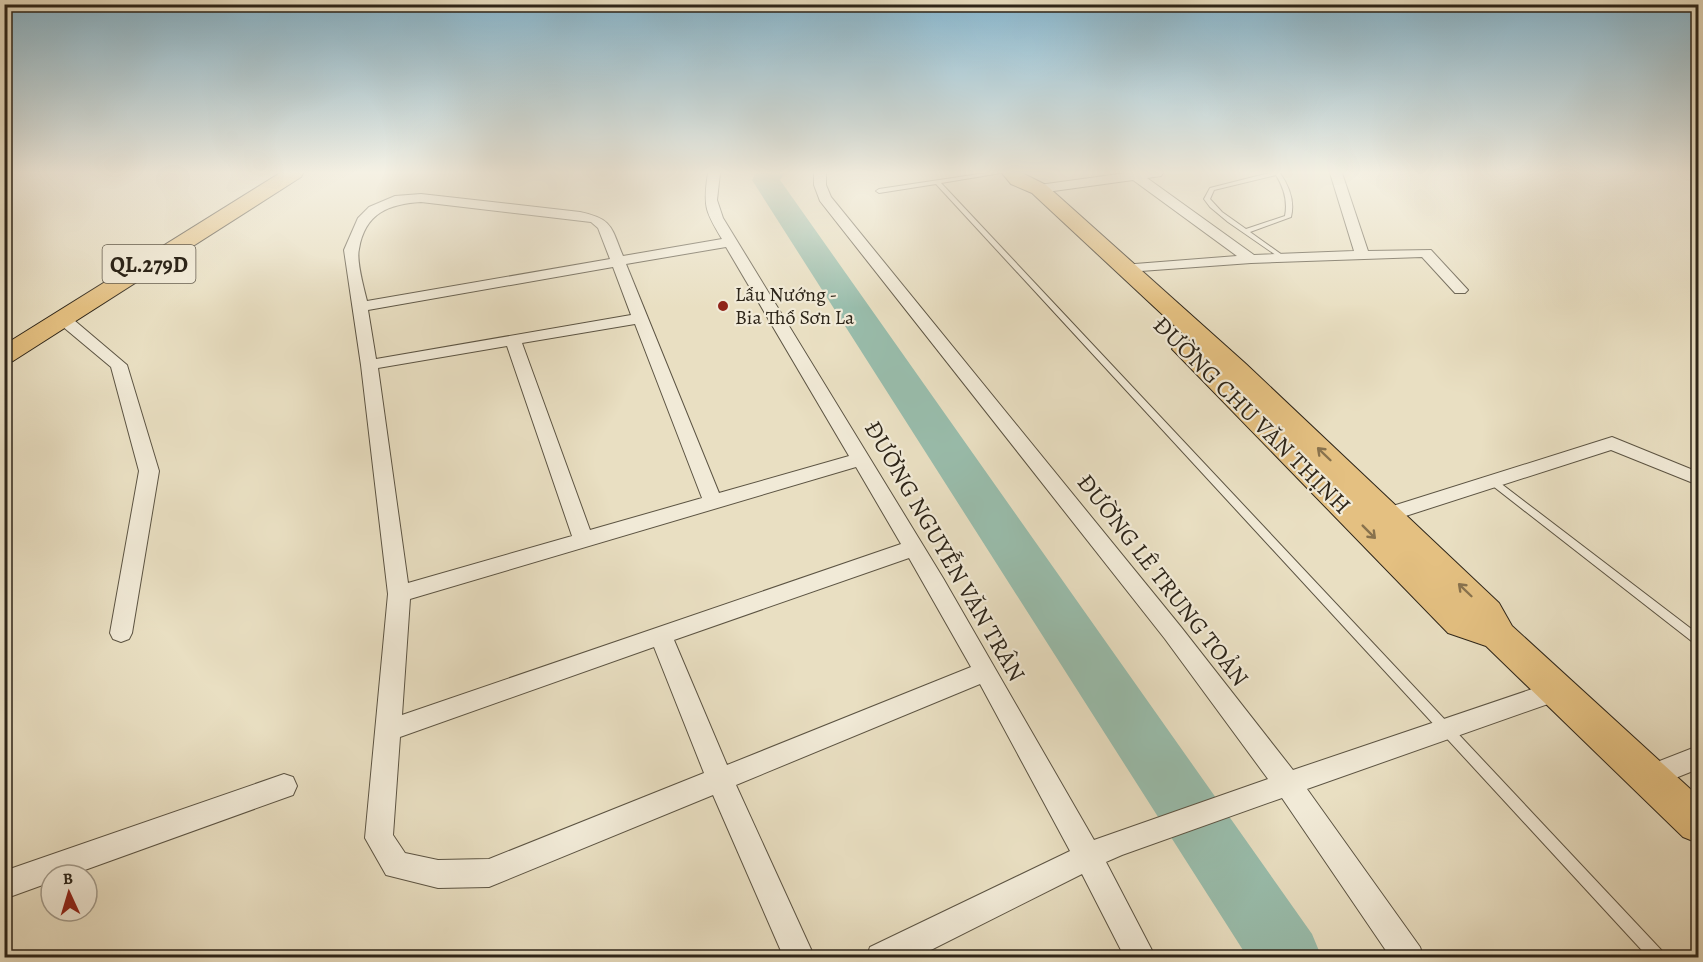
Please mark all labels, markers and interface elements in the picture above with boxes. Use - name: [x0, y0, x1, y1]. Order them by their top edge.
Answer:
- road number: QL.279D: [102, 245, 195, 283]
- place label: Lẩu Nướng - Bia Thổ Sơn La: [735, 281, 855, 331]
- marker: Lẩu Nướng - Bia Thổ Sơn La: [716, 299, 730, 313]
- street label: ĐƯỜNG CHU VĂN THỊNH: [1146, 309, 1358, 521]
- street label: ĐƯỜNG NGUYỄN VĂN TRÂN: [857, 415, 1033, 687]
- one-way arrow: [1317, 447, 1332, 462]
- street label: ĐƯỜNG LÊ TRUNG TOẢN: [1070, 467, 1256, 693]
- one-way arrow: [1361, 524, 1376, 539]
- one-way arrow: [1457, 583, 1472, 597]
- north arrow: [39, 863, 99, 923]
- text: B: [62, 868, 74, 890]

